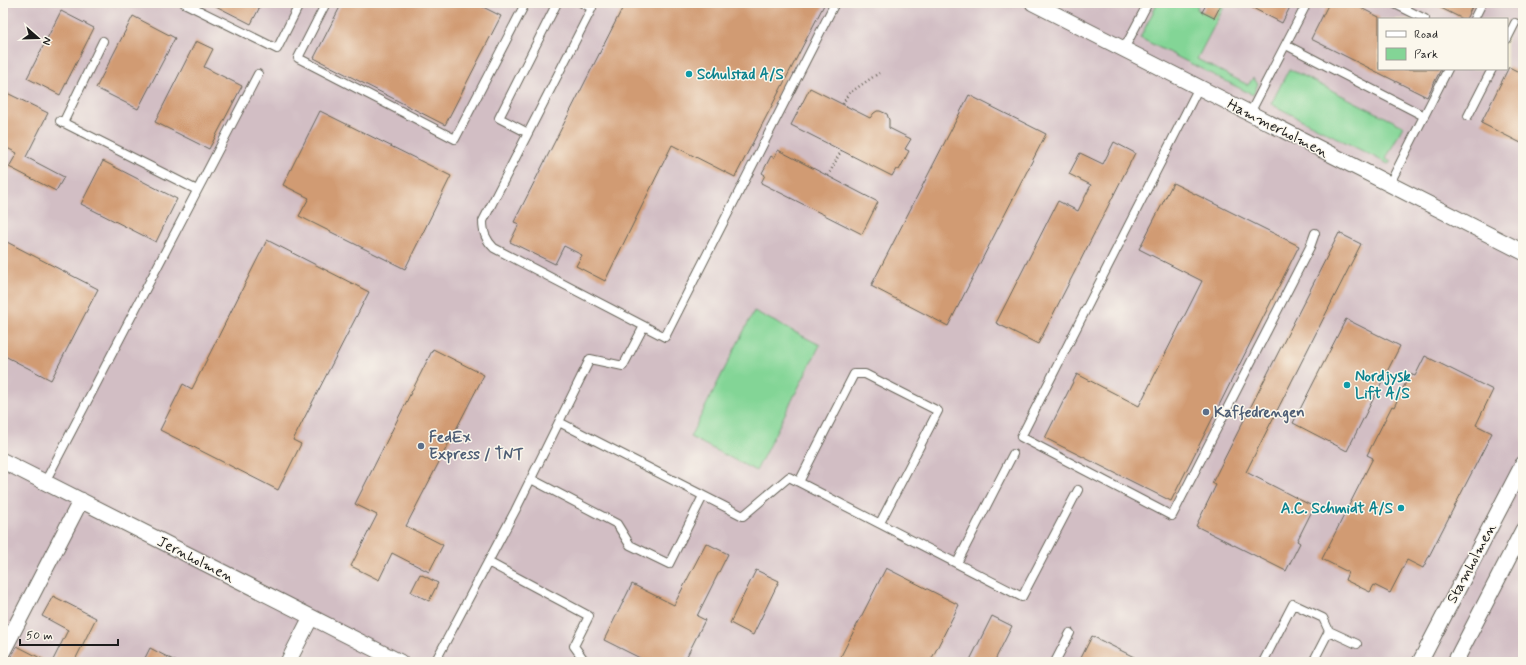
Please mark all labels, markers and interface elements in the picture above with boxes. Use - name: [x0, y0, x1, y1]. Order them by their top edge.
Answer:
- north arrow: [18, 18, 58, 58]
- legend: [1378, 18, 1508, 70]
- text: Road: [1414, 27, 1438, 43]
- text: N: [39, 35, 54, 47]
- text: Park: [1414, 47, 1438, 63]
- place label: Schulstad A/S: [697, 65, 784, 85]
- marker: Schulstad A/S: [684, 69, 694, 79]
- street label: Hammerholmen: [1223, 95, 1332, 163]
- place label: Nordjysk Lift A/S: [1355, 367, 1411, 404]
- marker: Nordjysk Lift A/S: [1342, 380, 1352, 390]
- place label: Kaffedrengen: [1214, 403, 1305, 424]
- marker: Kaffedrengen: [1201, 407, 1211, 417]
- place label: FedEx Express / TNT: [429, 428, 524, 465]
- marker: FedEx Express / TNT: [416, 441, 426, 451]
- place label: A.C. Schmidt A/S: [1281, 499, 1393, 519]
- marker: A.C. Schmidt A/S: [1396, 503, 1406, 513]
- street label: Stamholmen: [1442, 520, 1501, 607]
- street label: Jernholmen: [154, 532, 238, 588]
- scale bar: [20, 621, 118, 647]
- text: 50 m: [26, 628, 53, 644]

